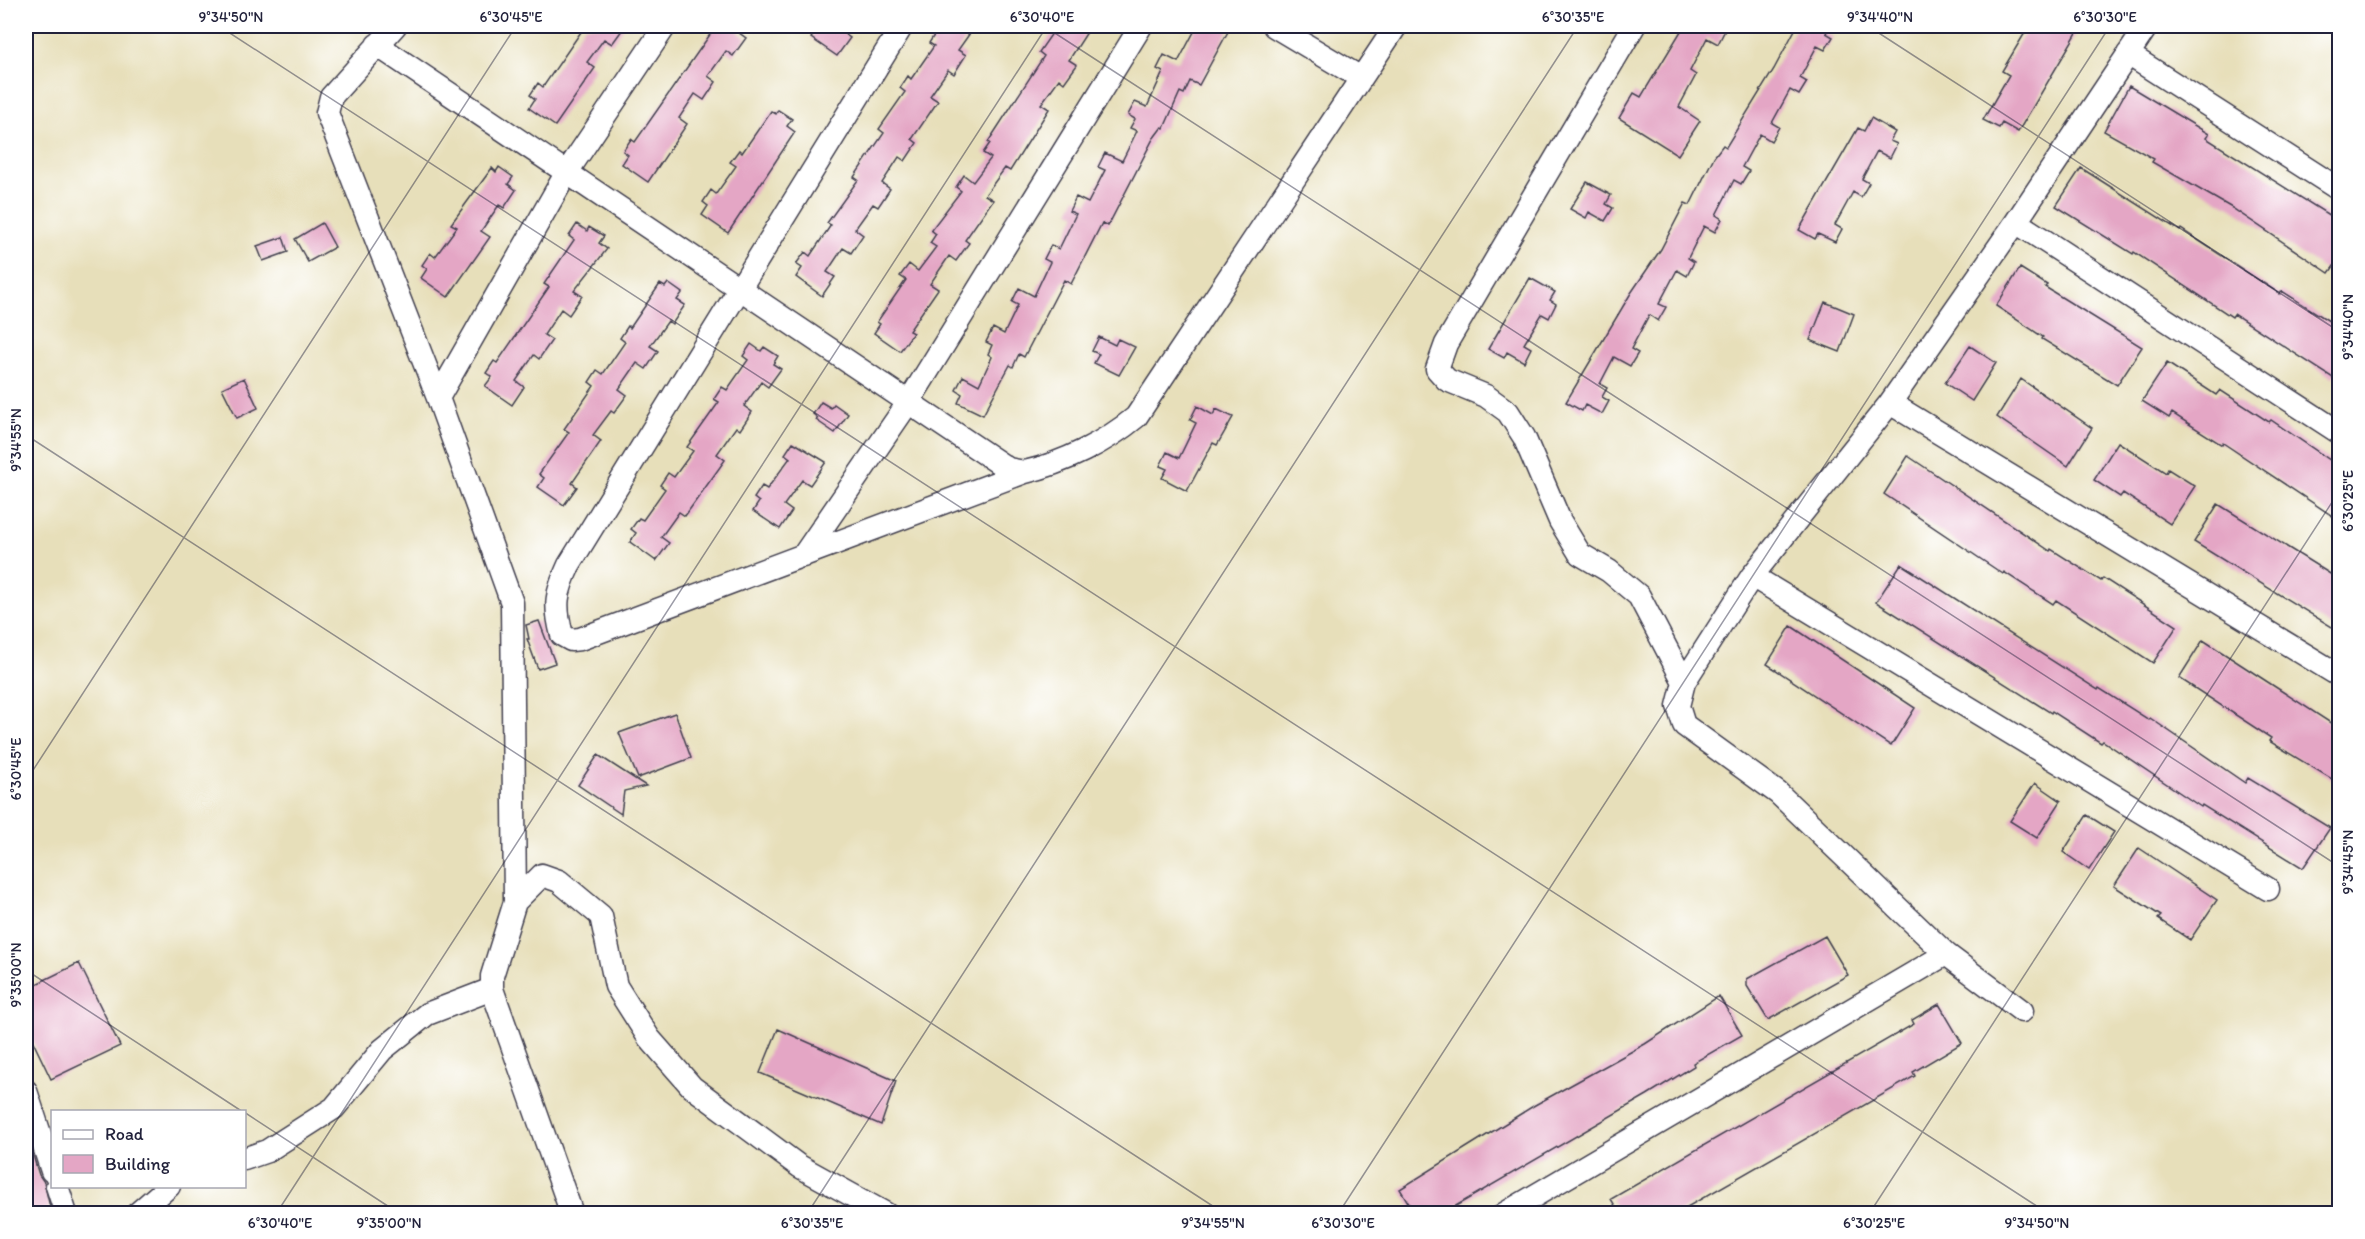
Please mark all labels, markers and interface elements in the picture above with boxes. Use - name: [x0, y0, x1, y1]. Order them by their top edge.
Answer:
- text: 9°34'50"N: [199, 8, 263, 26]
- text: 6°30'45"E: [479, 8, 543, 26]
- text: 6°30'40"E: [1010, 8, 1074, 26]
- text: 6°30'35"E: [1542, 8, 1604, 26]
- text: 9°34'40"N: [1847, 8, 1913, 26]
- text: 6°30'30"E: [2073, 8, 2137, 26]
- text: 9°34'40"N: [2339, 294, 2357, 360]
- text: 9°34'55"N: [7, 408, 25, 472]
- text: 6°30'25"E: [2339, 470, 2357, 532]
- text: 6°30'45"E: [7, 737, 25, 801]
- text: 9°34'45"N: [2339, 830, 2357, 894]
- text: 9°35'00"N: [7, 942, 25, 1008]
- legend: [51, 1110, 246, 1188]
- text: Road: [105, 1123, 144, 1145]
- text: Building: [105, 1153, 171, 1175]
- text: 6°30'40"E: [248, 1214, 312, 1232]
- text: 9°35'00"N: [356, 1214, 422, 1232]
- text: 6°30'35"E: [781, 1214, 843, 1232]
- text: 9°34'55"N: [1181, 1214, 1245, 1232]
- text: 6°30'30"E: [1311, 1214, 1375, 1232]
- text: 6°30'25"E: [1843, 1214, 1905, 1232]
- text: 9°34'50"N: [2005, 1214, 2069, 1232]

